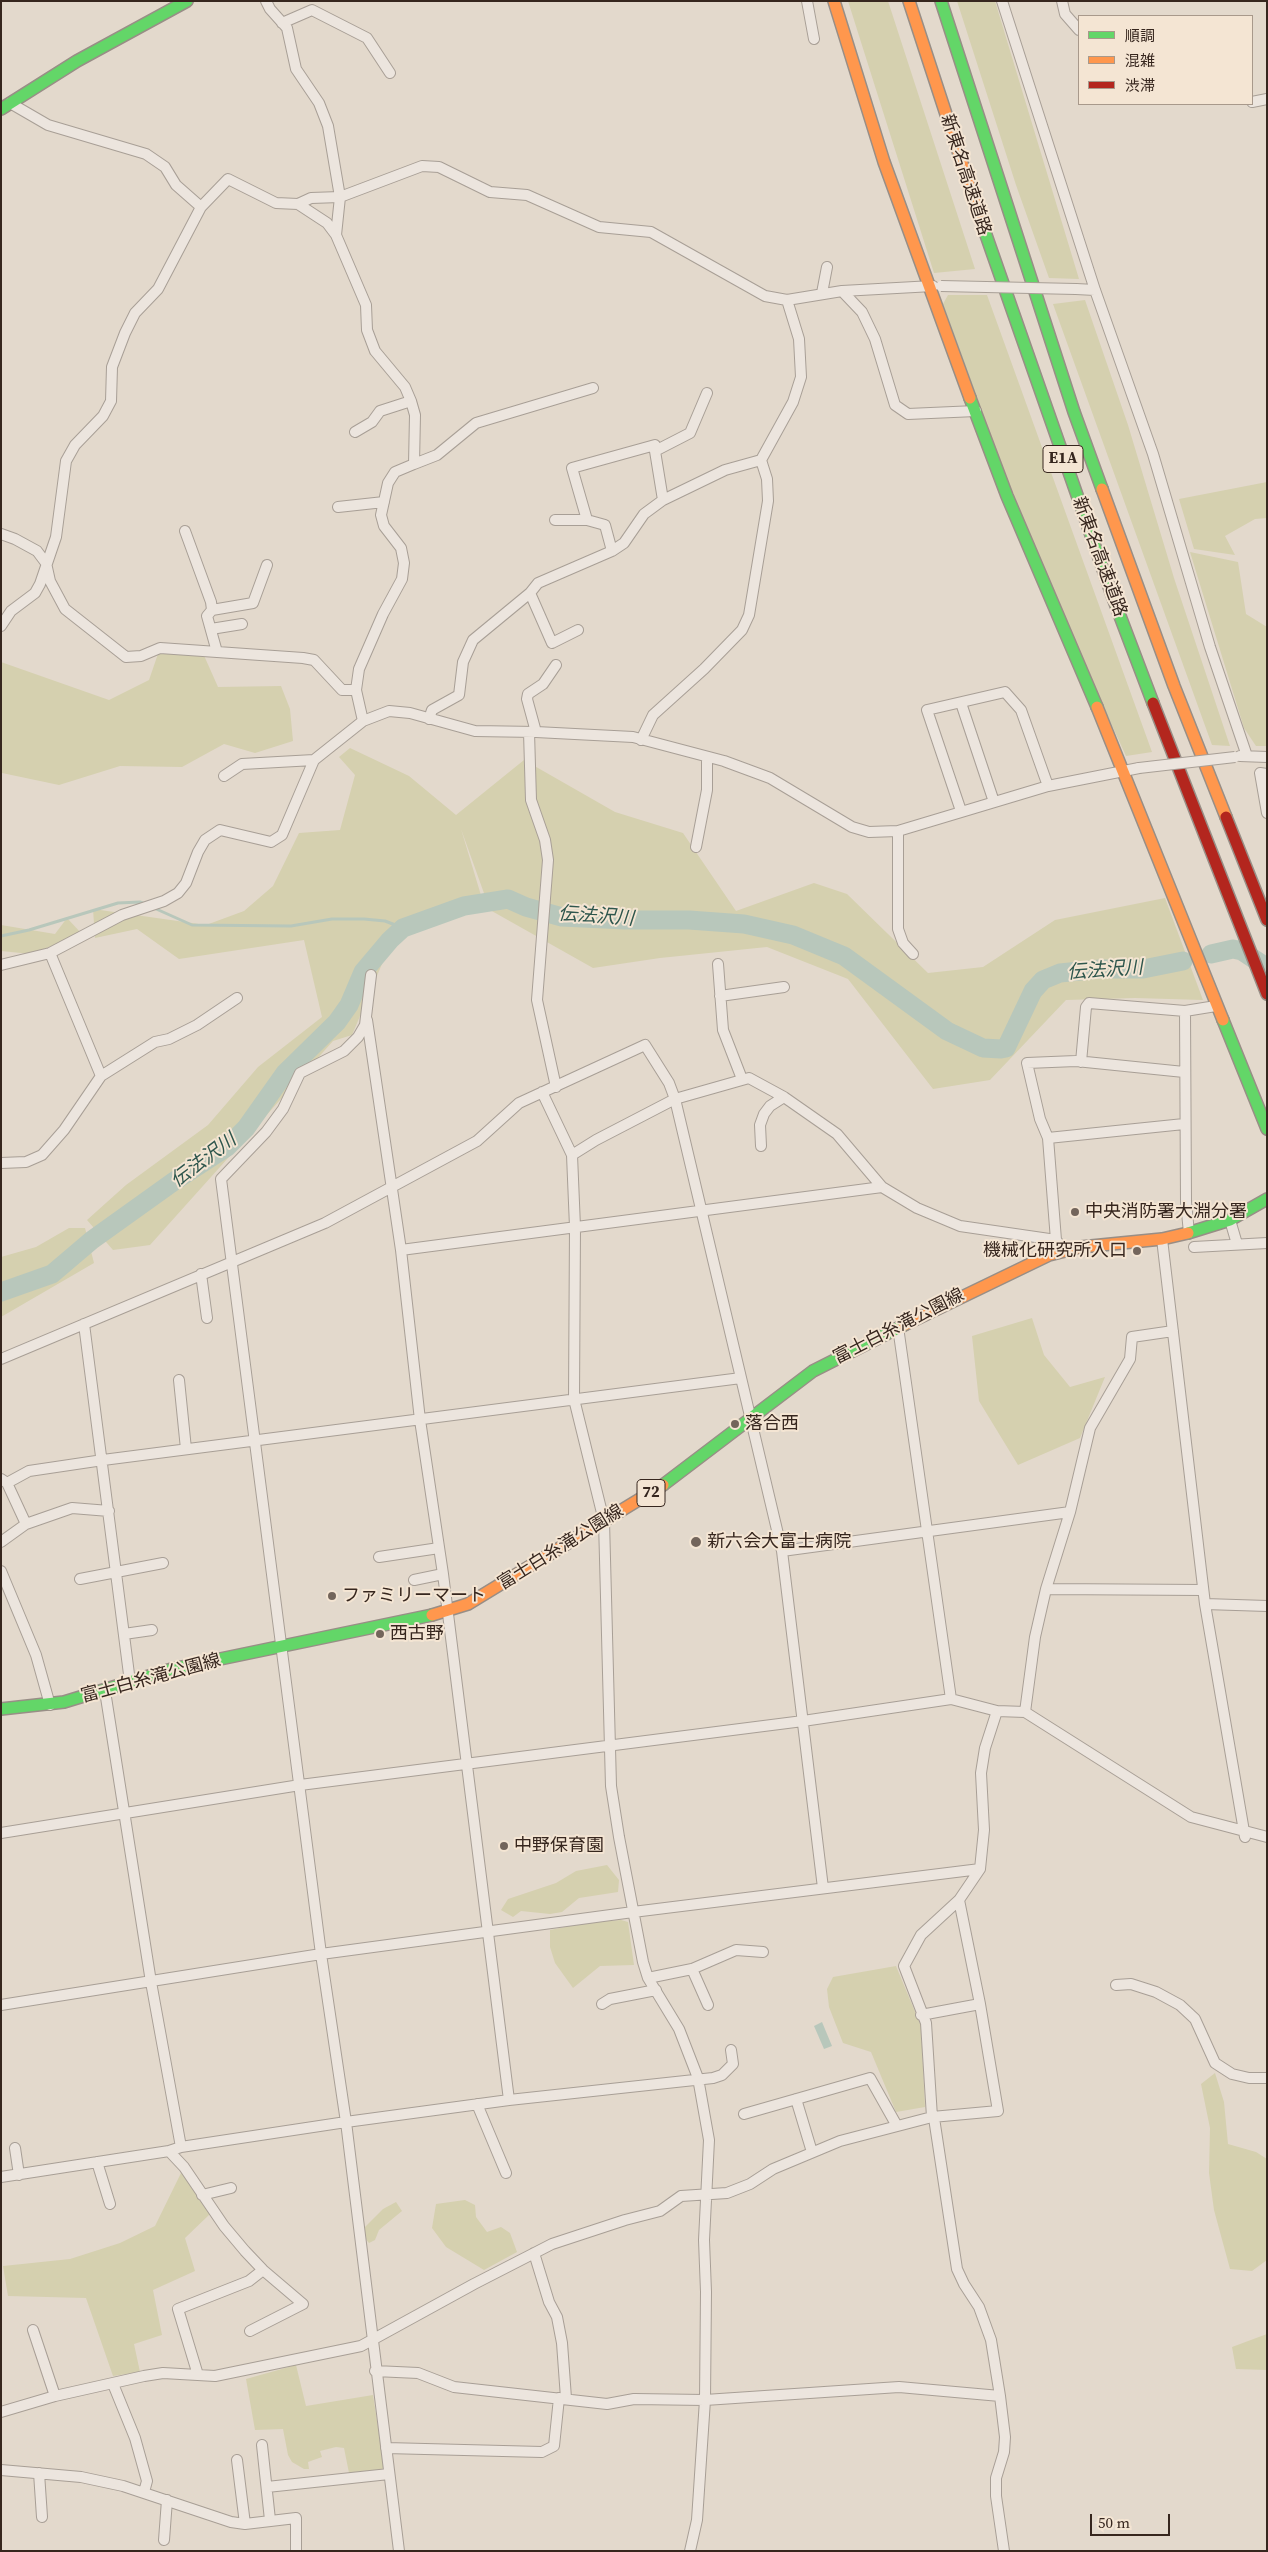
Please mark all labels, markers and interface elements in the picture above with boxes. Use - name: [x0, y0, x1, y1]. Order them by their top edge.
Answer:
- legend: [1078, 15, 1253, 105]
- text: 順調: [1125, 25, 1155, 46]
- text: 混雑: [1125, 50, 1155, 71]
- text: 渋滞: [1125, 75, 1155, 96]
- street label: 新東名高速道路: [935, 112, 995, 238]
- road number: E1A: [1043, 446, 1083, 472]
- street label: 新東名高速道路: [1067, 494, 1131, 620]
- water label: 伝法沢川: [557, 903, 635, 931]
- water label: 伝法沢川: [1066, 957, 1144, 985]
- water label: 伝法沢川: [167, 1129, 241, 1193]
- place label: 中央消防署大淵分署: [1085, 1201, 1247, 1223]
- marker: 中央消防署大淵分署: [1069, 1206, 1081, 1218]
- place label: 機械化研究所入口: [983, 1240, 1127, 1262]
- marker: 機械化研究所入口: [1131, 1245, 1143, 1257]
- street label: 富士白糸滝公園線: [830, 1285, 968, 1369]
- place label: 落合西: [745, 1413, 799, 1435]
- marker: 落合西: [729, 1418, 741, 1430]
- road number: 72: [637, 1480, 665, 1506]
- street label: 富士白糸滝公園線: [494, 1501, 628, 1595]
- place label: 新六会大富士病院: [707, 1531, 851, 1553]
- marker: 新六会大富士病院: [689, 1535, 703, 1549]
- place label: ファミリーマート: [342, 1585, 486, 1607]
- marker: ファミリーマート: [326, 1590, 338, 1602]
- place label: 西古野: [390, 1623, 444, 1645]
- marker: 西古野: [374, 1628, 386, 1640]
- street label: 富士白糸滝公園線: [79, 1650, 223, 1708]
- place label: 中野保育園: [514, 1835, 604, 1857]
- marker: 中野保育園: [498, 1840, 510, 1852]
- scale bar: [1093, 2504, 1173, 2536]
- text: 50 m: [1098, 2512, 1130, 2533]

